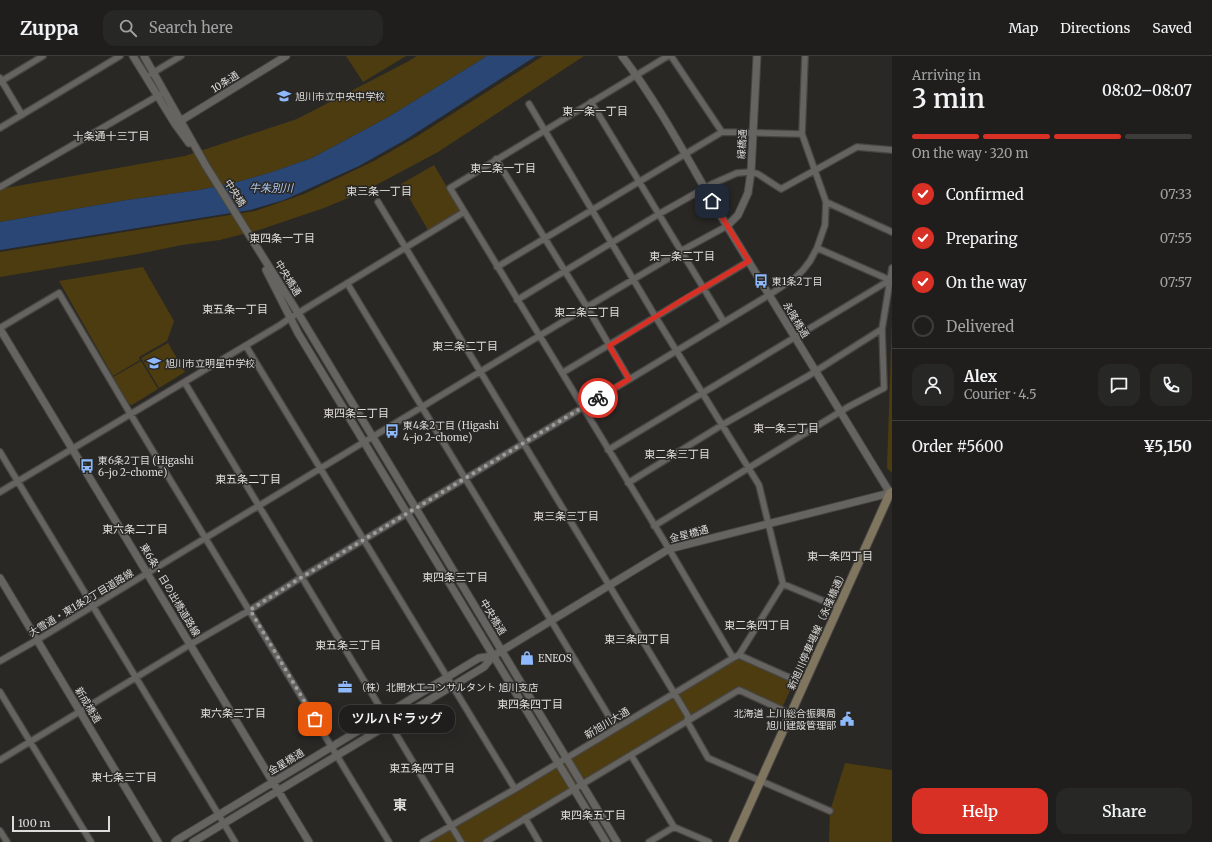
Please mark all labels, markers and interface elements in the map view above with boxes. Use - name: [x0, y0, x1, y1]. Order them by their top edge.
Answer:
- search box: [103, 10, 383, 46]
- text: Zuppa: [20, 16, 79, 40]
- icon: search: [117, 17, 139, 39]
- text: Search here: [149, 18, 233, 37]
- text: Map: [1008, 19, 1038, 37]
- text: Directions: [1060, 19, 1130, 37]
- text: Saved: [1152, 19, 1192, 37]
- text: Arriving in: [912, 67, 981, 84]
- street label: 10条通: [209, 68, 241, 96]
- text: 08:02–08:07: [1102, 81, 1192, 100]
- text: 3 min: [912, 82, 985, 115]
- school or university icon: 旭川市立中央中学校: [276, 88, 292, 104]
- place label: 旭川市立中央中学校: [295, 90, 385, 103]
- district label: 東一条一丁目: [562, 104, 628, 118]
- district label: 十条通十三丁目: [73, 129, 150, 143]
- street label: 緑橋通: [735, 129, 749, 159]
- text: On the way · 320 m: [912, 145, 1028, 162]
- district label: 東二条一丁目: [470, 161, 536, 175]
- street label: 中央橋: [222, 177, 248, 209]
- water label: 牛朱別川: [249, 181, 294, 195]
- icon: check: [912, 183, 934, 205]
- district label: 東三条一丁目: [346, 184, 412, 198]
- pin: [695, 184, 729, 218]
- text: Confirmed: [946, 185, 1024, 204]
- text: 07:33: [1160, 186, 1192, 203]
- icon: home: [701, 190, 723, 212]
- icon: check: [912, 227, 934, 249]
- text: Preparing: [946, 229, 1018, 248]
- text: 07:55: [1160, 230, 1192, 247]
- district label: 東四条一丁目: [249, 231, 315, 245]
- district label: 東一条二丁目: [649, 249, 715, 263]
- street label: 中央橋通: [272, 258, 304, 298]
- icon: check: [912, 271, 934, 293]
- bus stop icon: 東1条2丁目: [753, 273, 769, 289]
- text: On the way: [946, 273, 1027, 292]
- text: 07:57: [1160, 274, 1192, 291]
- place label: 東1条2丁目: [772, 275, 822, 288]
- street label: 永隆橋通: [780, 300, 812, 340]
- district label: 東五条一丁目: [202, 302, 268, 316]
- district label: 東二条二丁目: [554, 305, 620, 319]
- text: Delivered: [946, 317, 1014, 336]
- district label: 東三条二丁目: [432, 339, 498, 353]
- school or university icon: 旭川市立明星中学校: [146, 355, 162, 371]
- place label: 旭川市立明星中学校: [165, 357, 255, 370]
- button: person: [912, 364, 954, 406]
- button: chat: [1098, 364, 1140, 406]
- button: phone: [1150, 364, 1192, 406]
- text: Alex: [964, 367, 997, 386]
- courier: [578, 378, 618, 418]
- text: Courier · 4.5: [964, 386, 1037, 403]
- icon: bike: [587, 387, 609, 409]
- district label: 東四条二丁目: [323, 406, 389, 420]
- place label: 東4条2丁目 (Higashi 4-jo 2-chome): [403, 419, 499, 444]
- district label: 東一条三丁目: [753, 421, 819, 435]
- bus stop icon: 東4条2丁目 (Higashi 4-jo 2-chome): [384, 423, 400, 439]
- text: Order #5600: [912, 437, 1003, 456]
- text: ¥5,150: [1143, 437, 1192, 456]
- district label: 東二条三丁目: [644, 447, 710, 461]
- place label: 東6条2丁目 (Higashi 6-jo 2-chome): [98, 454, 194, 479]
- bus stop icon: 東6条2丁目 (Higashi 6-jo 2-chome): [79, 458, 95, 474]
- district label: 東五条二丁目: [215, 472, 281, 486]
- district label: 東三条三丁目: [533, 509, 599, 523]
- district label: 東六条二丁目: [102, 522, 168, 536]
- street label: 金星橋通: [668, 523, 710, 545]
- street label: 東6条・日の出橋道路線: [137, 541, 203, 639]
- district label: 東一条四丁目: [807, 549, 873, 563]
- street label: 大雪通・東1条2丁目道路線: [26, 566, 136, 640]
- street label: 新旭川停車場線（永隆橋通）: [785, 568, 849, 692]
- district label: 東四条三丁目: [422, 570, 488, 584]
- street label: 中央橋通: [477, 597, 509, 637]
- district label: 東二条四丁目: [724, 618, 790, 632]
- district label: 東三条四丁目: [604, 632, 670, 646]
- district label: 東五条三丁目: [315, 638, 381, 652]
- shop icon: ENEOS: [519, 650, 535, 666]
- place label: ENEOS: [538, 652, 572, 665]
- office icon: （株）北開水工コンサルタント 旭川支店: [337, 679, 353, 695]
- place label: （株）北開水工コンサルタント 旭川支店: [356, 681, 538, 694]
- street label: 新成橋通: [72, 685, 104, 725]
- district label: 東四条四丁目: [497, 697, 563, 711]
- pin: [298, 702, 332, 736]
- callout: ツルハドラッグ: [339, 705, 455, 733]
- street label: 新旭川大通: [582, 705, 632, 741]
- district label: 東六条三丁目: [200, 706, 266, 720]
- place label: 北海道 上川総合振興局 旭川建設管理部: [734, 707, 836, 732]
- icon: bag: [304, 708, 326, 730]
- text: ツルハドラッグ: [351, 710, 443, 727]
- public building icon: 北海道 上川総合振興局 旭川建設管理部: [839, 711, 855, 727]
- street label: 金星橋通: [266, 746, 306, 778]
- district label: 東五条四丁目: [389, 761, 455, 775]
- district label: 東七条三丁目: [91, 770, 157, 784]
- button: Help: [912, 788, 1048, 834]
- button: Share: [1056, 788, 1192, 834]
- district label: 東: [393, 796, 407, 814]
- district label: 東四条五丁目: [560, 808, 626, 822]
- scale bar: [12, 814, 110, 833]
- text: 100 m: [18, 816, 50, 830]

